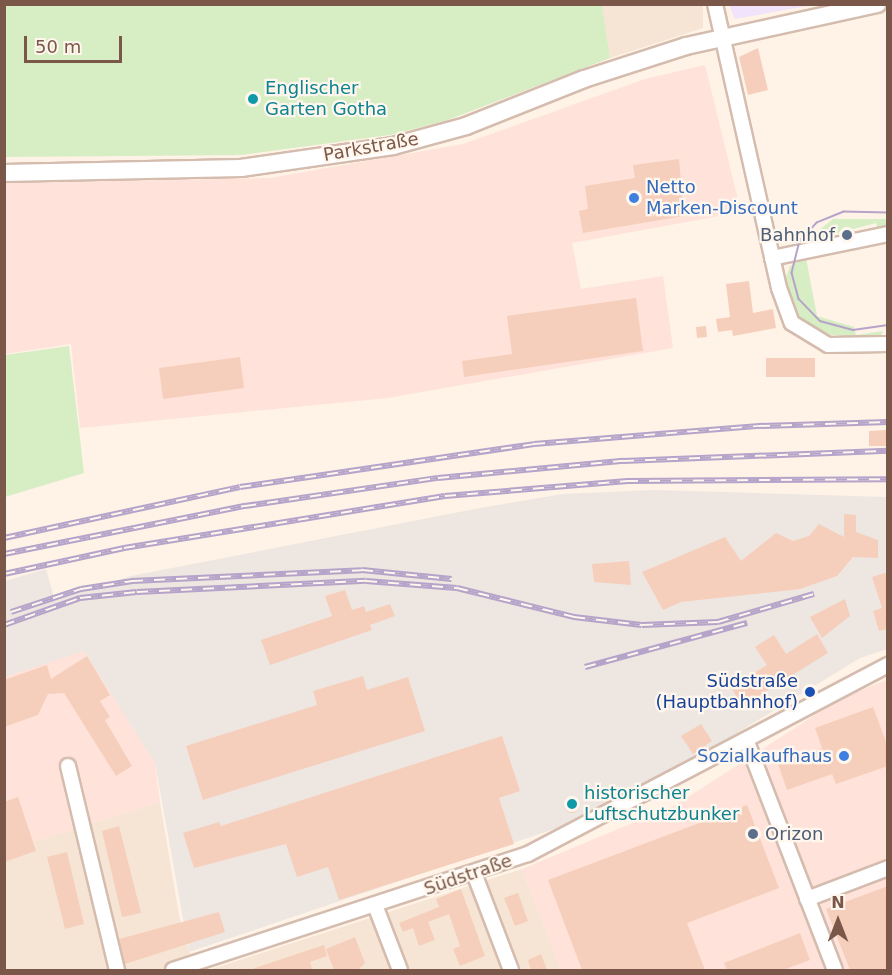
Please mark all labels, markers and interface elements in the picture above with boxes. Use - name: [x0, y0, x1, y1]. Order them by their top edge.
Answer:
- scale bar: [27, 24, 124, 62]
- text: 50 m: [35, 36, 81, 57]
- place label: Englischer Garten Gotha: [265, 78, 387, 121]
- marker: Englischer Garten Gotha: [246, 92, 260, 106]
- street label: Parkstraße: [322, 128, 420, 166]
- place label: Netto Marken-Discount: [646, 177, 798, 219]
- marker: Netto Marken-Discount: [627, 191, 641, 205]
- place label: Bahnhof: [760, 224, 835, 246]
- marker: Bahnhof: [840, 228, 854, 242]
- place label: Südstraße (Hauptbahnhof): [655, 671, 798, 714]
- marker: Südstraße (Hauptbahnhof): [803, 685, 817, 699]
- place label: Sozialkaufhaus: [697, 745, 832, 767]
- marker: Sozialkaufhaus: [837, 749, 851, 763]
- place label: historischer Luftschutzbunker: [584, 783, 739, 826]
- marker: historischer Luftschutzbunker: [565, 797, 579, 811]
- place label: Orizon: [765, 823, 823, 845]
- marker: Orizon: [746, 827, 760, 841]
- street label: Südstraße: [421, 850, 515, 900]
- north arrow: [808, 891, 868, 951]
- text: N: [831, 893, 845, 912]

